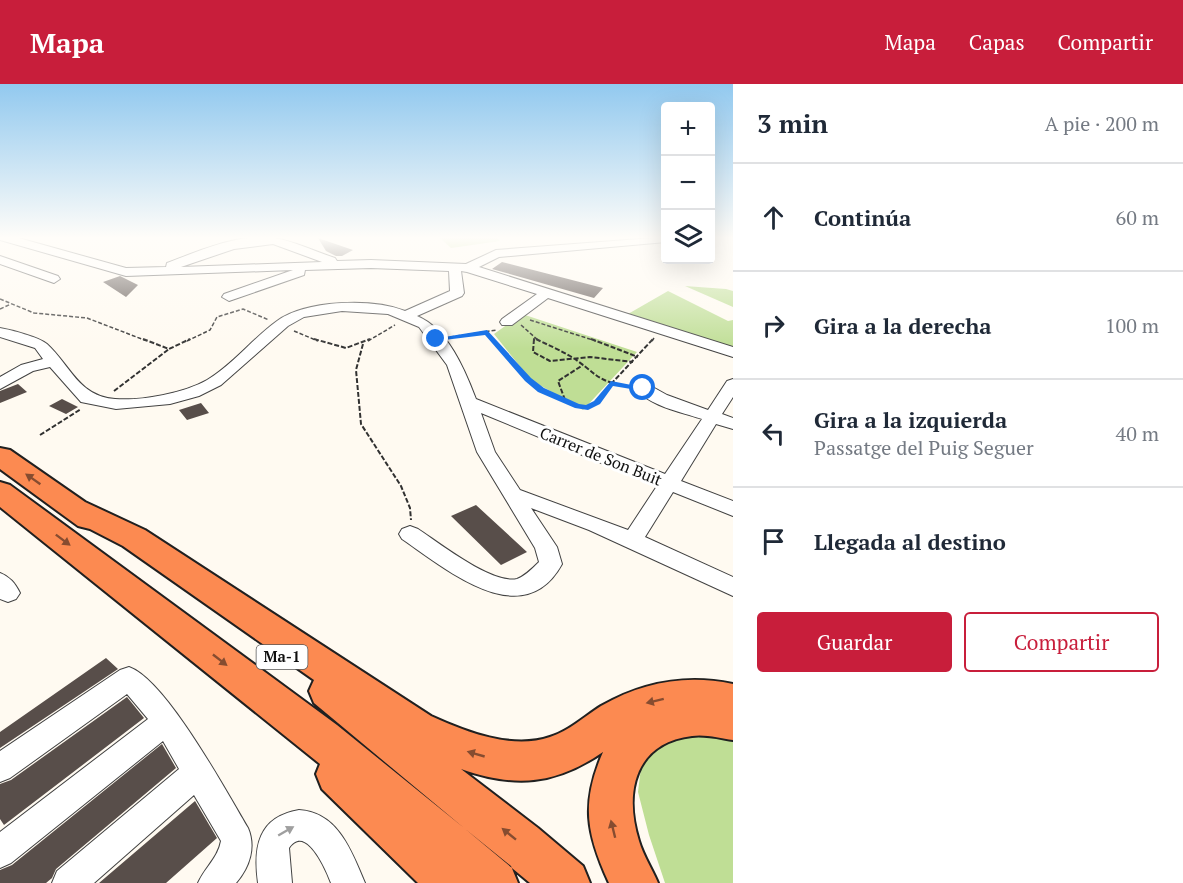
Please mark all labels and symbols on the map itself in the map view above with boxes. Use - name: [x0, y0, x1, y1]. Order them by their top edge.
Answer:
- route end: [422, 325, 448, 351]
- route start: [629, 374, 655, 400]
- street label: Carrer de Son Buit: [537, 421, 666, 491]
- one-way arrow: [25, 473, 41, 485]
- one-way arrow: [56, 534, 71, 546]
- road number: Ma-1: [256, 645, 308, 669]
- one-way arrow: [212, 653, 227, 665]
- one-way arrow: [645, 696, 664, 706]
- one-way arrow: [467, 749, 485, 758]
- one-way arrow: [607, 820, 617, 838]
- one-way arrow: [278, 826, 295, 837]
- one-way arrow: [501, 827, 517, 840]

